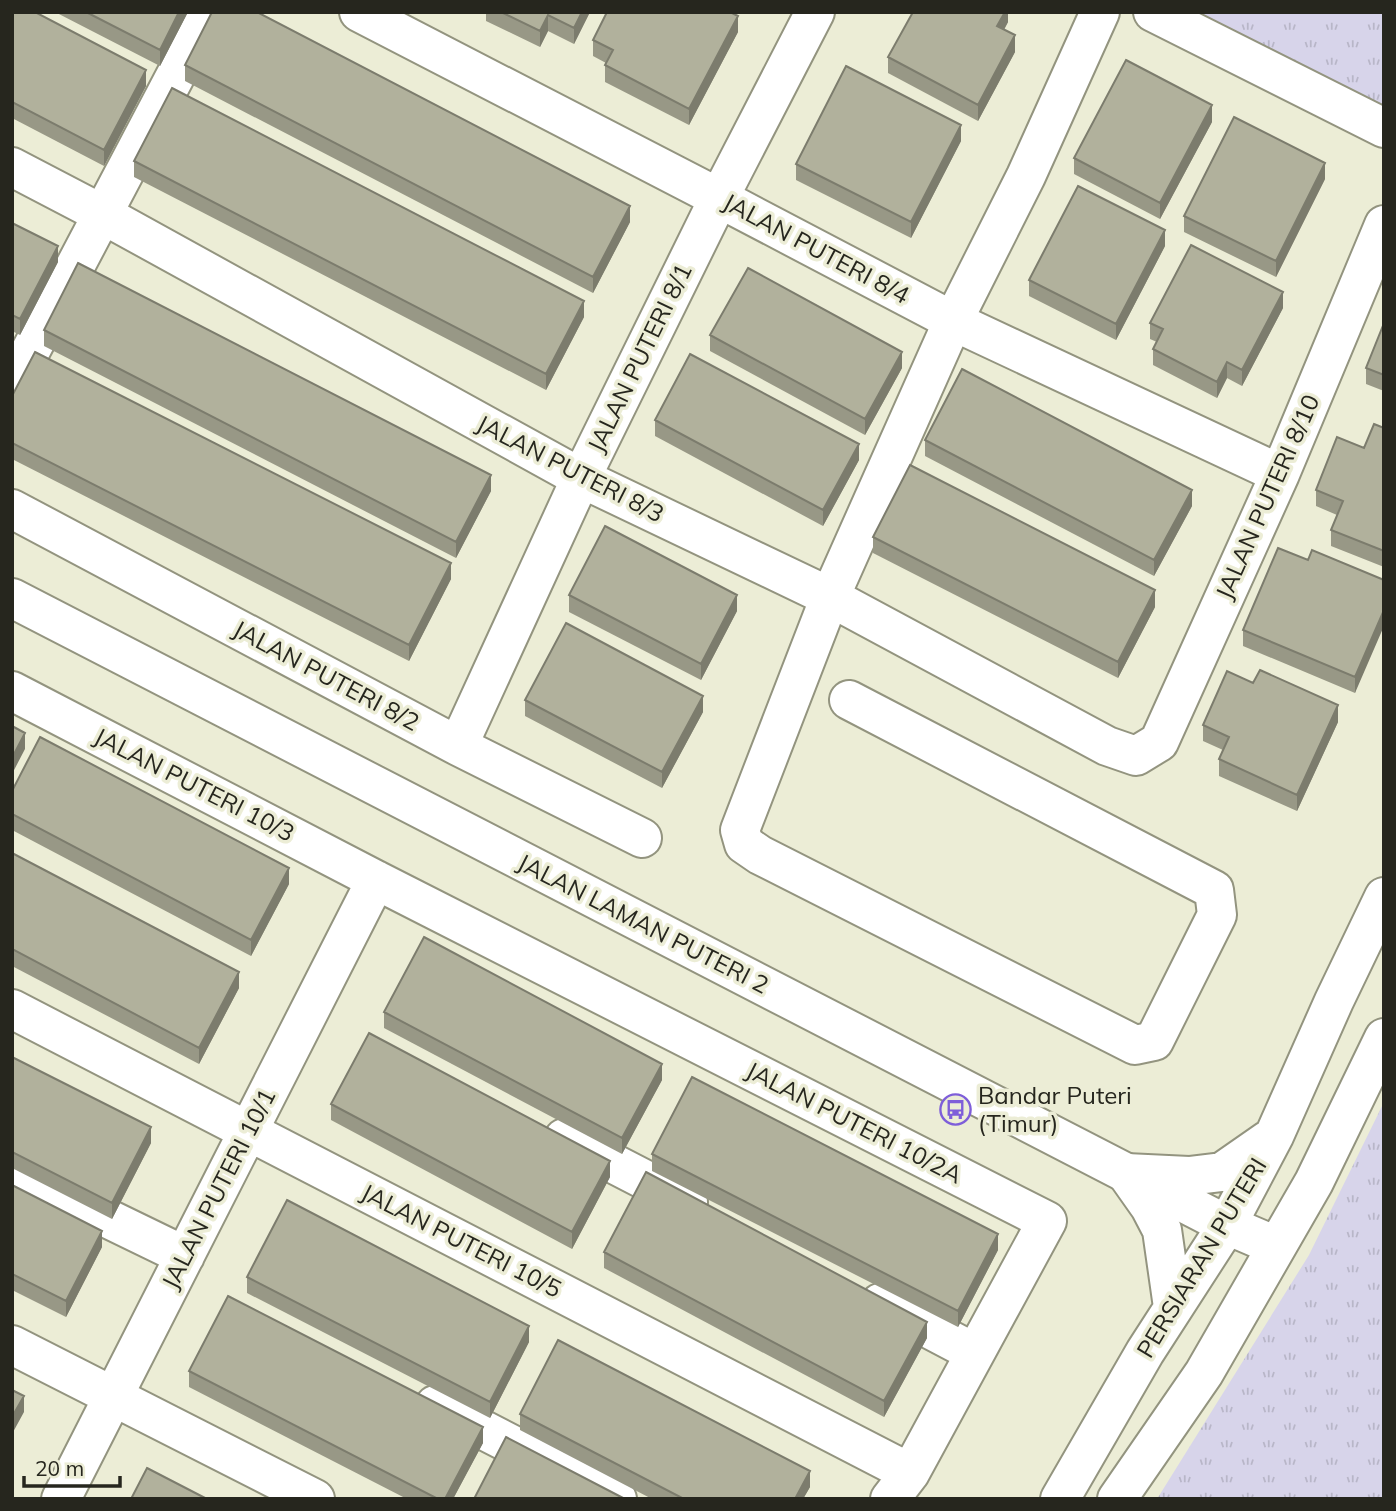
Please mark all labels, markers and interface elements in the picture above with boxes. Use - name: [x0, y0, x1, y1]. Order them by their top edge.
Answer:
- street label: JALAN PUTERI 8/4: [718, 186, 915, 310]
- street label: JALAN PUTERI 8/1: [580, 258, 698, 457]
- street label: JALAN PUTERI 8/10: [1208, 390, 1326, 604]
- street label: JALAN PUTERI 8/3: [472, 408, 669, 528]
- street label: JALAN PUTERI 8/2: [228, 613, 425, 737]
- street label: JALAN PUTERI 10/3: [89, 721, 300, 848]
- street label: JALAN LAMAN PUTERI 2: [513, 847, 774, 1000]
- street label: JALAN PUTERI 10/2A: [741, 1055, 968, 1190]
- place label: Bandar Puteri (Timur): [978, 1080, 1132, 1138]
- street label: JALAN PUTERI 10/1: [155, 1083, 282, 1294]
- bus stop icon: Bandar Puteri (Timur): [938, 1093, 972, 1127]
- street label: PERSIARAN PUTERI: [1130, 1152, 1273, 1363]
- street label: JALAN PUTERI 10/5: [356, 1177, 567, 1304]
- scale bar: [24, 1444, 121, 1488]
- text: 20 m: [35, 1455, 84, 1481]

